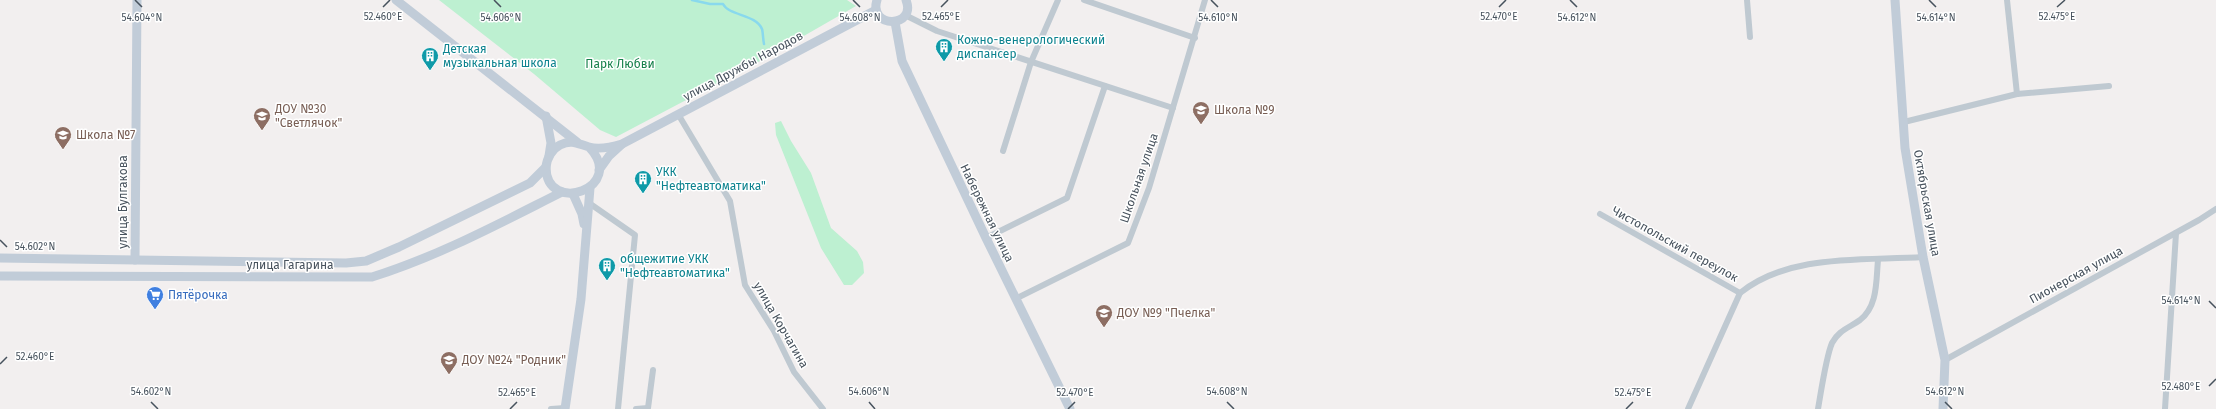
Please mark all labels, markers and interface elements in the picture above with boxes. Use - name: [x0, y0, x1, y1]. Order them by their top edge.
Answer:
- text: 52.460°E: [364, 11, 402, 23]
- text: 52.465°E: [922, 11, 960, 23]
- text: 52.470°E: [1480, 11, 1518, 23]
- text: 52.475°E: [2039, 11, 2075, 23]
- text: 54.604°N: [122, 12, 162, 24]
- text: 54.606°N: [481, 12, 521, 24]
- text: 54.608°N: [839, 12, 881, 24]
- text: 54.610°N: [1198, 12, 1238, 24]
- text: 54.612°N: [1558, 12, 1596, 24]
- text: 54.614°N: [1916, 12, 1956, 24]
- street label: улица Дружбы Народов: [681, 28, 805, 104]
- place label: Кожно-венерологический диспансер: [957, 33, 1105, 61]
- building icon: Кожно-венерологический диспансер: [934, 37, 954, 62]
- place label: Детская музыкальная школа: [442, 42, 557, 70]
- building icon: Детская музыкальная школа: [420, 46, 440, 71]
- park label: Парк Любви: [585, 57, 655, 71]
- school or university icon: Школа №9: [1191, 100, 1211, 125]
- place label: ДОУ №30 "Светлячок": [274, 102, 342, 130]
- place label: Школа №9: [1214, 103, 1275, 117]
- school or university icon: ДОУ №30 "Светлячок": [252, 106, 272, 131]
- school or university icon: Школа №7: [53, 125, 73, 150]
- place label: Школа №7: [76, 128, 135, 142]
- street label: Школьная улица: [1117, 131, 1161, 225]
- street label: Октябрьская улица: [1911, 149, 1943, 257]
- street label: улица Булгакова: [116, 155, 130, 249]
- street label: Набережная улица: [957, 162, 1017, 264]
- place label: УКК "Нефтеавтоматика": [656, 165, 766, 193]
- building icon: УКК "Нефтеавтоматика": [633, 169, 653, 194]
- street label: Чистопольский переулок: [1609, 203, 1741, 285]
- text: 54.602°N: [15, 241, 55, 253]
- street label: Пионерская улица: [2027, 244, 2125, 306]
- place label: общежитие УКК "Нефтеавтоматика": [620, 252, 730, 280]
- building icon: общежитие УКК "Нефтеавтоматика": [597, 256, 617, 281]
- street label: улица Гагарина: [246, 258, 334, 272]
- street label: улица Корчагина: [751, 280, 811, 370]
- supermarket icon: Пятёрочка: [145, 285, 165, 310]
- place label: Пятёрочка: [168, 288, 228, 302]
- text: 54.614°N: [2161, 295, 2201, 307]
- school or university icon: ДОУ №9 "Пчелка": [1094, 303, 1114, 328]
- place label: ДОУ №9 "Пчелка": [1116, 306, 1215, 320]
- school or university icon: ДОУ №24 "Родник": [439, 350, 459, 375]
- text: 52.460°E: [16, 351, 54, 363]
- place label: ДОУ №24 "Родник": [461, 353, 566, 367]
- text: 52.480°E: [2162, 381, 2200, 393]
- text: 54.602°N: [131, 386, 171, 398]
- text: 54.606°N: [849, 386, 889, 398]
- text: 54.608°N: [1206, 386, 1248, 398]
- text: 54.612°N: [1926, 386, 1964, 398]
- text: 52.465°E: [498, 387, 536, 399]
- text: 52.470°E: [1056, 387, 1094, 399]
- text: 52.475°E: [1615, 387, 1651, 399]

